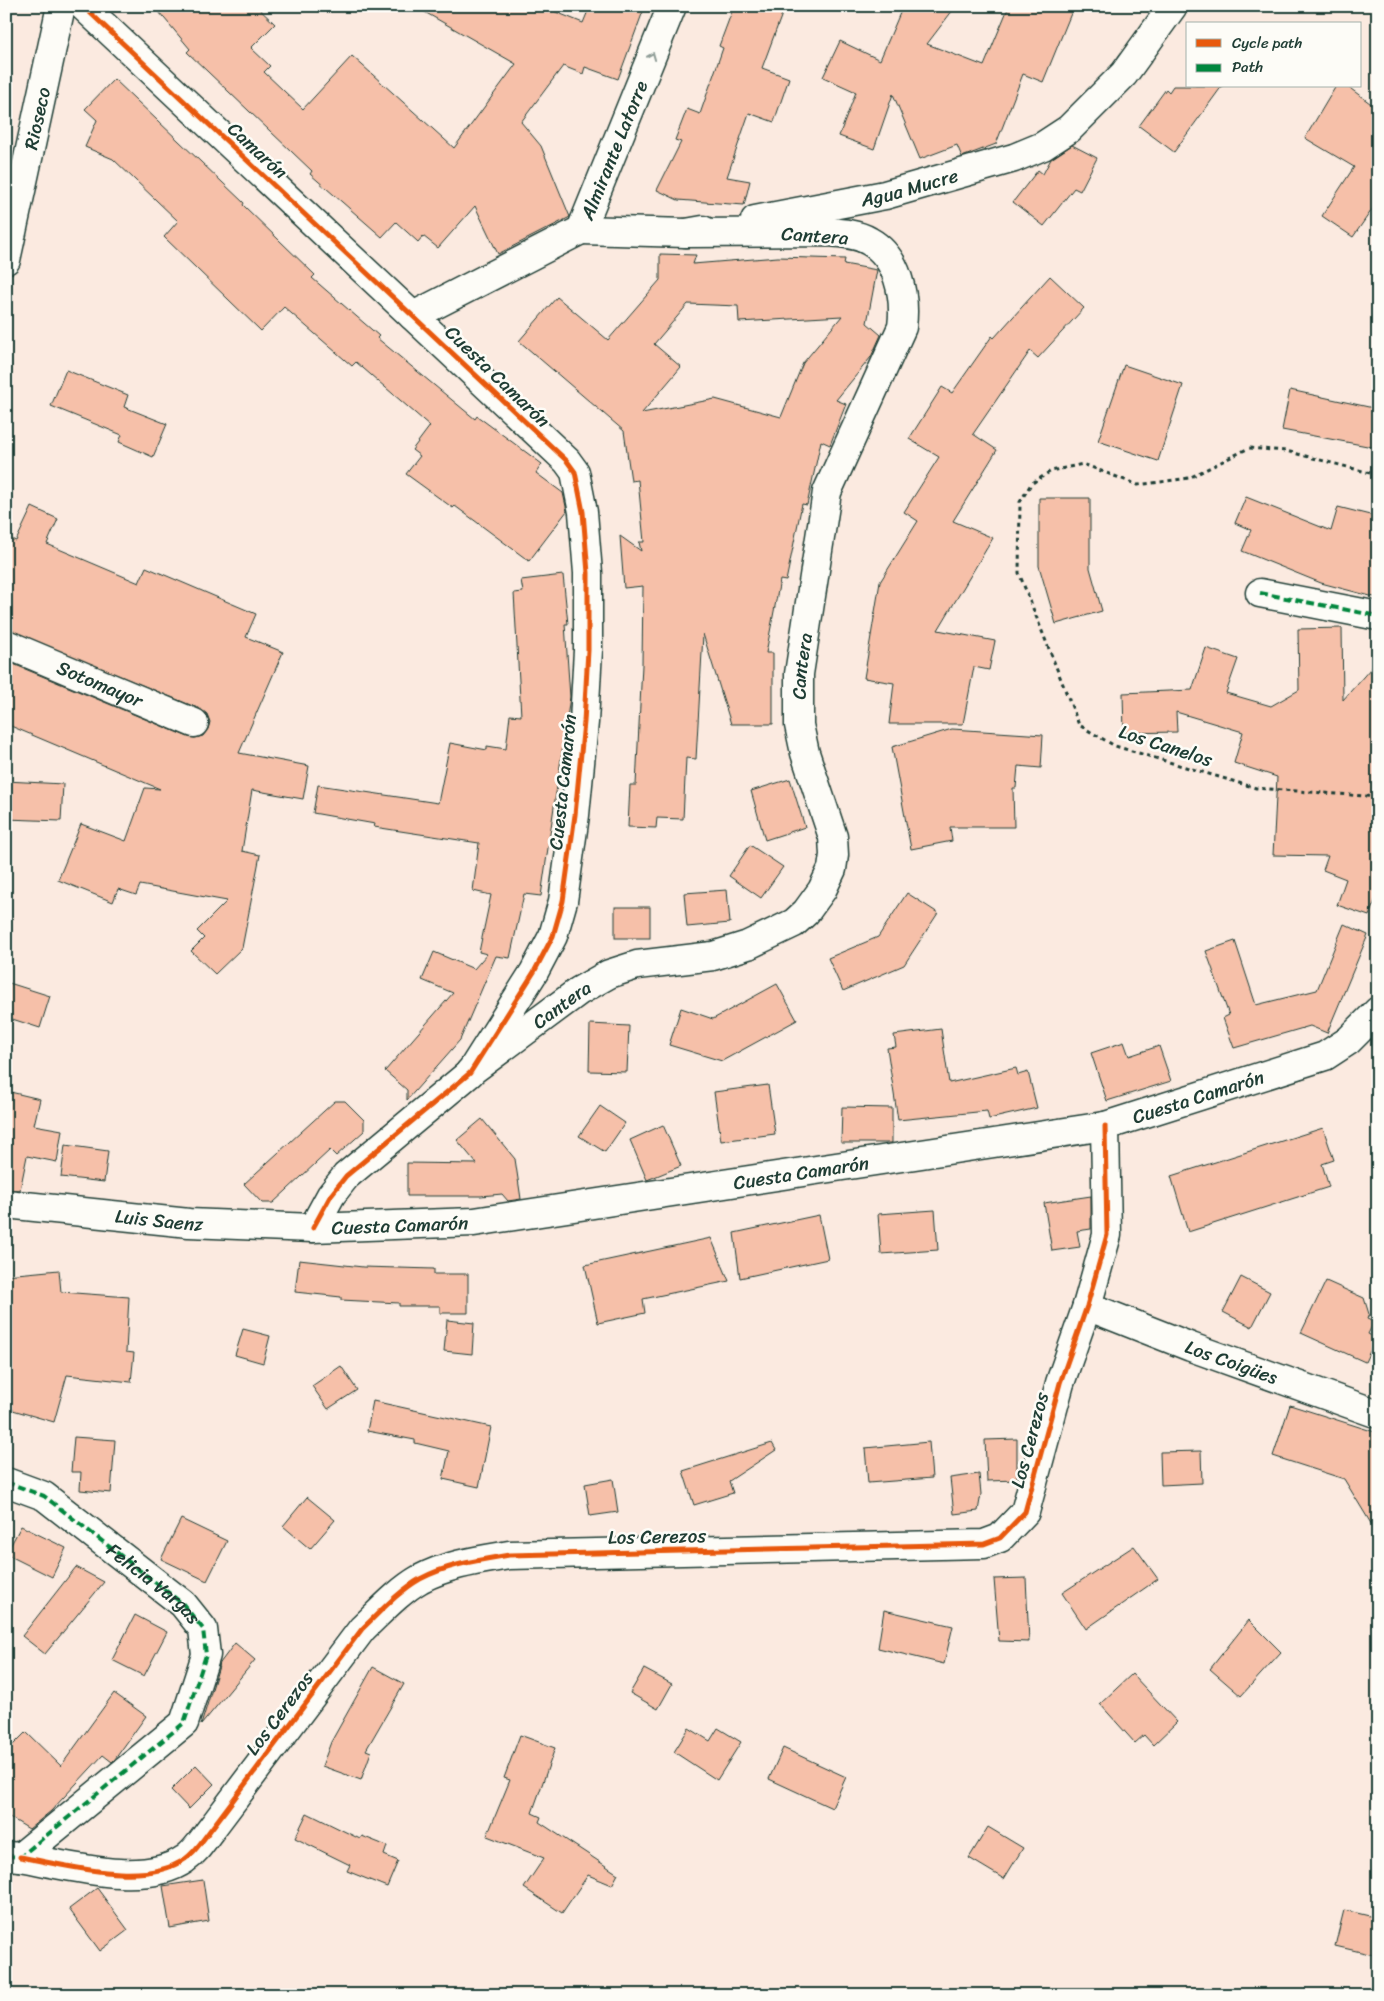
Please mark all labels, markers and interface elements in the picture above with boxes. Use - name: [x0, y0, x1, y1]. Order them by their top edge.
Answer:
- legend: [1186, 22, 1362, 88]
- text: Cycle path: [1232, 30, 1303, 56]
- one-way arrow: [646, 52, 656, 60]
- text: Path: [1232, 54, 1263, 80]
- street label: Almirante Latorre: [570, 75, 657, 226]
- street label: Rioseco: [14, 84, 60, 153]
- street label: Camarón: [220, 113, 296, 187]
- street label: Agua Mucre: [857, 159, 962, 216]
- street label: Cantera: [780, 217, 850, 254]
- street label: Cuesta Camarón: [437, 317, 558, 436]
- street label: Cantera: [783, 630, 822, 700]
- street label: Sotomayor: [52, 651, 149, 717]
- street label: Cuesta Camarón: [539, 712, 586, 852]
- street label: Los Canelos: [1115, 715, 1217, 776]
- street label: Cantera: [525, 971, 598, 1038]
- street label: Cuesta Camarón: [1128, 1060, 1268, 1133]
- street label: Cuesta Camarón: [731, 1146, 871, 1199]
- street label: Luis Saenz: [113, 1199, 205, 1241]
- street label: Cuesta Camarón: [331, 1206, 469, 1244]
- street label: Los Coigües: [1180, 1330, 1283, 1394]
- street label: Los Cerezos: [1001, 1388, 1058, 1492]
- street label: Los Cerezos: [608, 1519, 707, 1554]
- street label: Felicia Vargas: [99, 1534, 209, 1632]
- street label: Los Cerezos: [237, 1664, 322, 1762]

